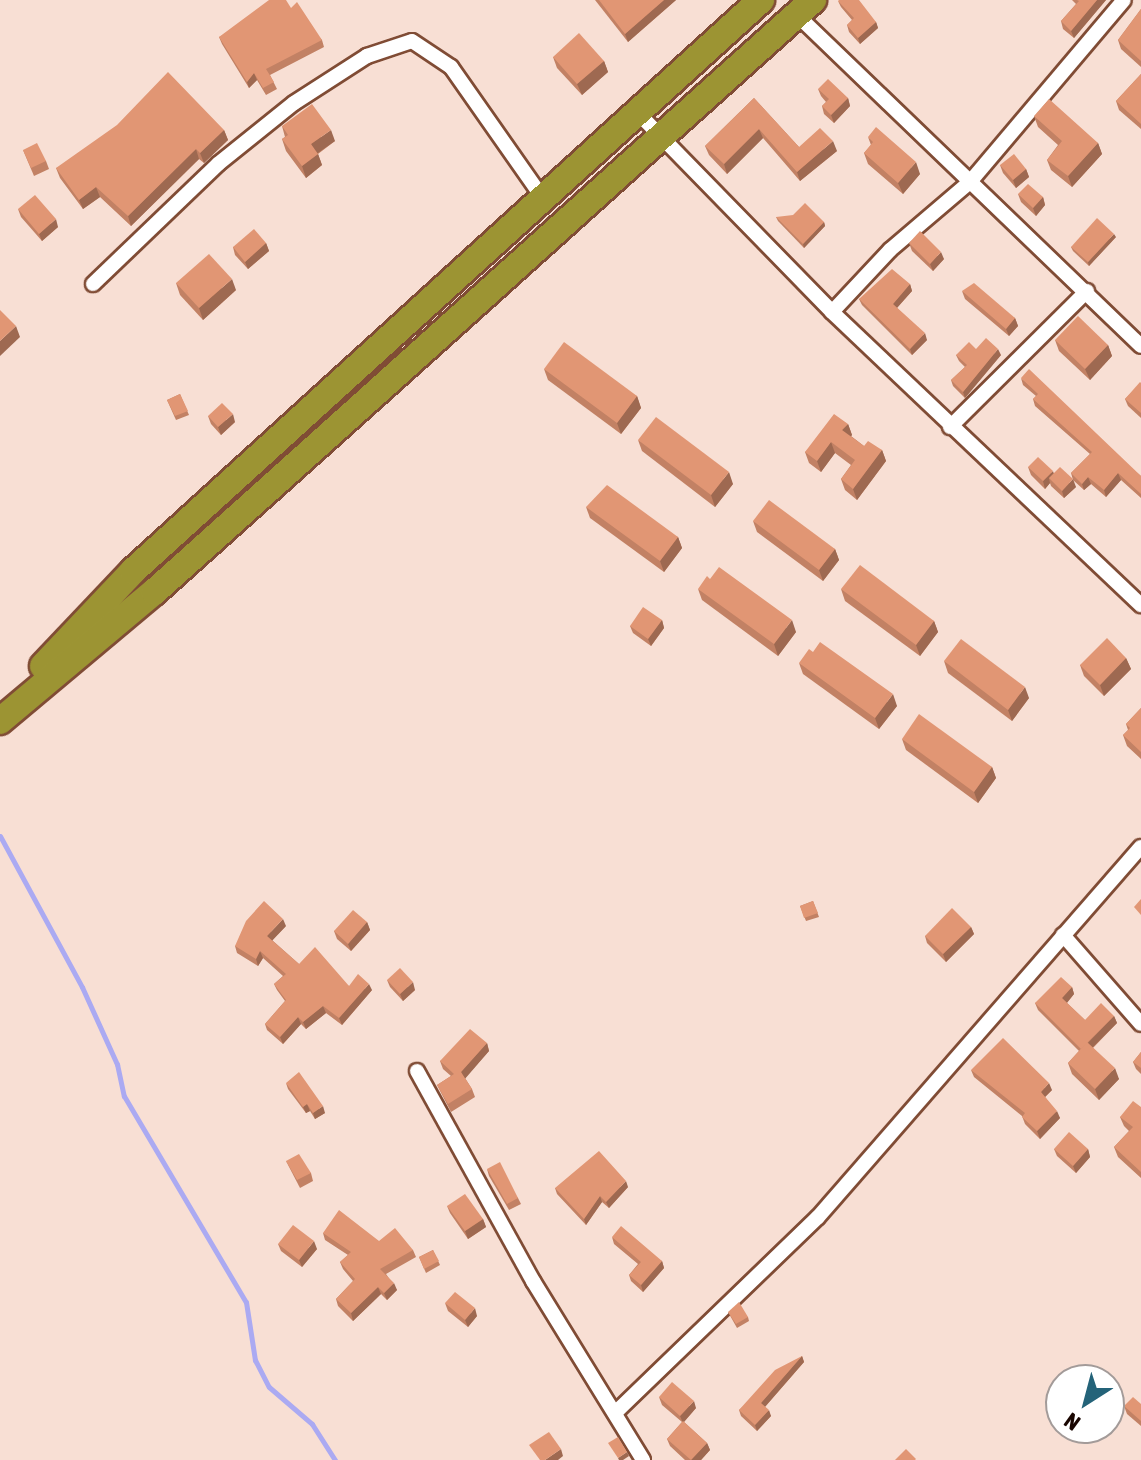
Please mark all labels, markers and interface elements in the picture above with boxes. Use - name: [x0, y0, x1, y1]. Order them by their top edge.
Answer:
- north arrow: [1045, 1364, 1125, 1444]
- text: N: [1059, 1407, 1085, 1436]

